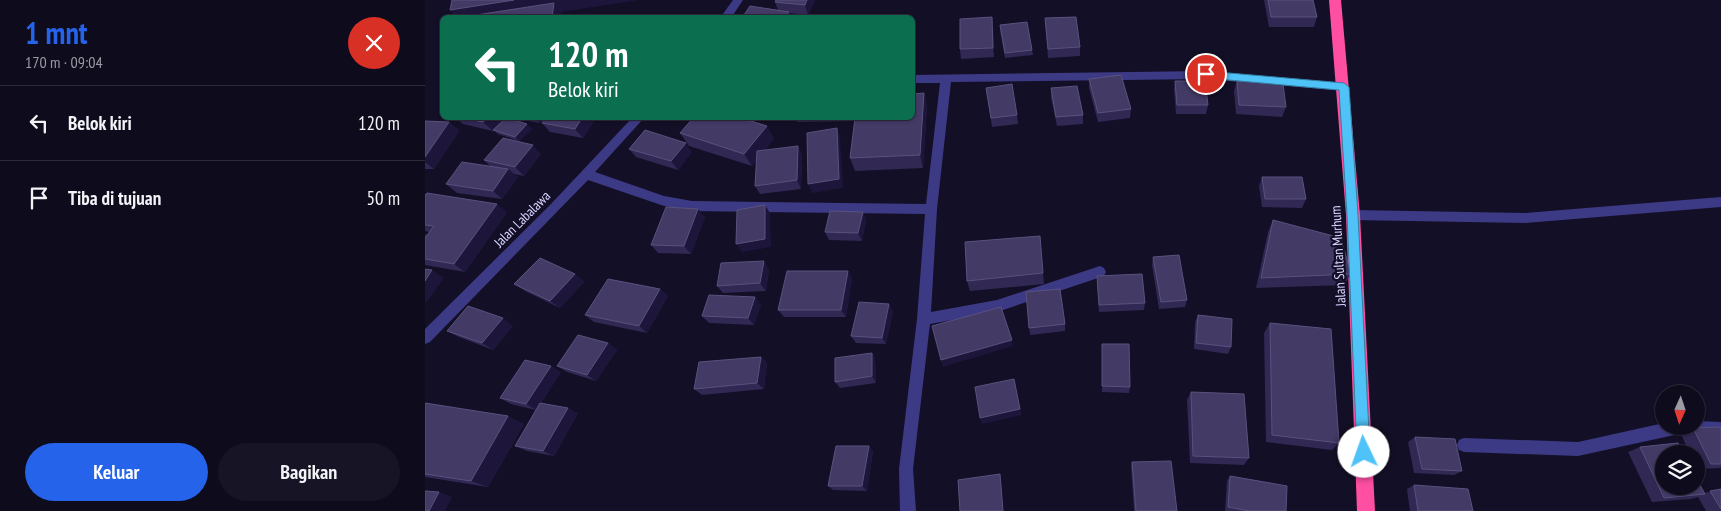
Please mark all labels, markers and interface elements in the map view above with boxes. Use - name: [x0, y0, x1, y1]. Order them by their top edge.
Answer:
- text: 1 mnt: [25, 13, 88, 52]
- button: close: [348, 17, 400, 69]
- text: 120 m: [548, 31, 629, 77]
- icon: left: [465, 35, 530, 100]
- text: 170 m · 09:04: [25, 52, 103, 72]
- pin: [1185, 53, 1227, 95]
- icon: arrive: [1192, 60, 1220, 88]
- text: Belok kiri: [548, 75, 619, 103]
- icon: left: [25, 109, 53, 137]
- text: Belok kiri: [68, 111, 132, 135]
- text: 120 m: [358, 111, 400, 135]
- icon: arrive: [25, 184, 53, 212]
- text: Tiba di tujuan: [68, 186, 161, 210]
- text: 50 m: [367, 186, 400, 210]
- street label: Jalan Labalawa: [489, 187, 554, 252]
- street label: Jalan Sultan Murhum: [1326, 205, 1350, 308]
- north arrow: [1655, 385, 1705, 435]
- map controls: [1655, 385, 1705, 495]
- position arrow: [1337, 425, 1389, 477]
- button: Keluar: [25, 443, 208, 501]
- button: Bagikan: [218, 443, 400, 501]
- button: layers: [1655, 445, 1705, 495]

